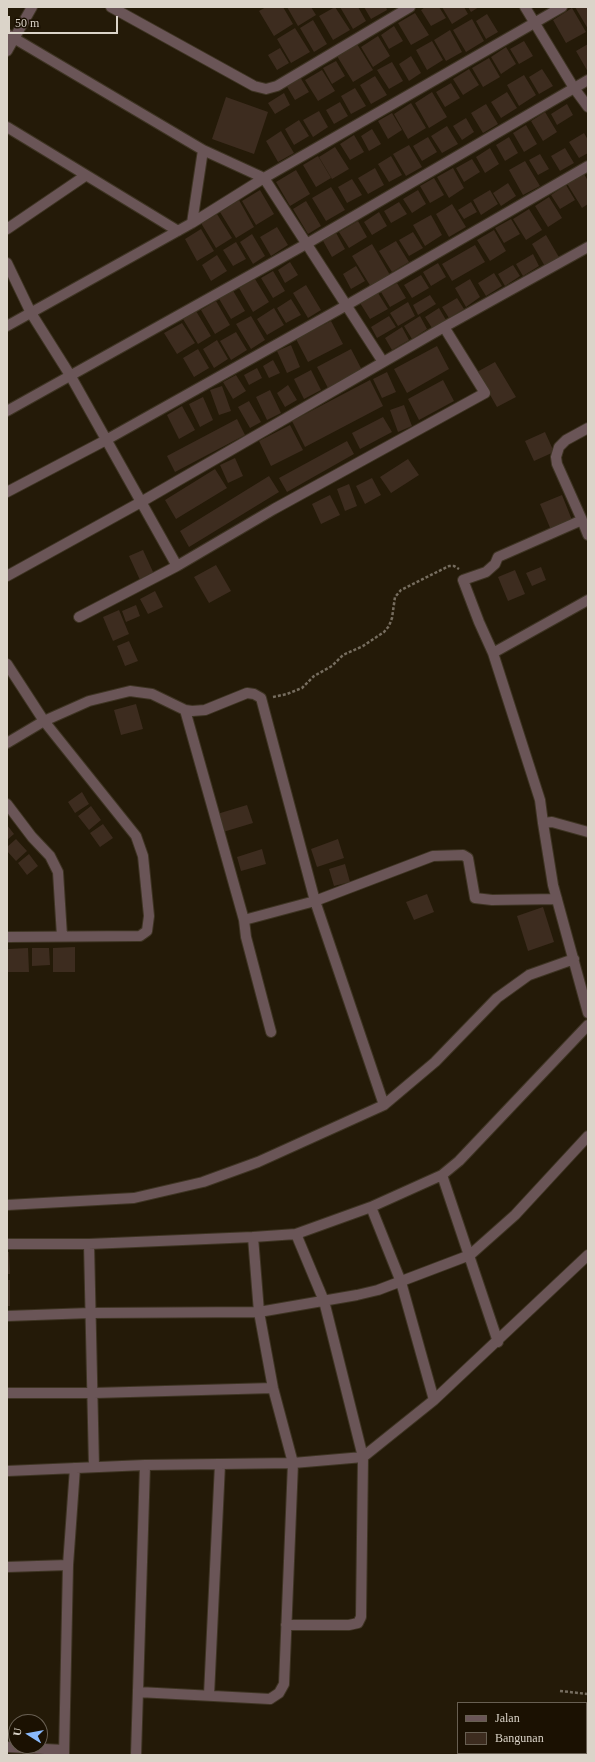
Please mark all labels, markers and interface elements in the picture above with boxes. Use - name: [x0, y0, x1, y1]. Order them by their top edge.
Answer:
- scale bar: [10, 8, 120, 34]
- text: 50 m: [15, 16, 39, 30]
- legend: [457, 1702, 587, 1754]
- text: Jalan: [495, 1711, 520, 1725]
- north arrow: [8, 1714, 48, 1754]
- text: U: [11, 1727, 24, 1737]
- text: Bangunan: [495, 1731, 544, 1745]

